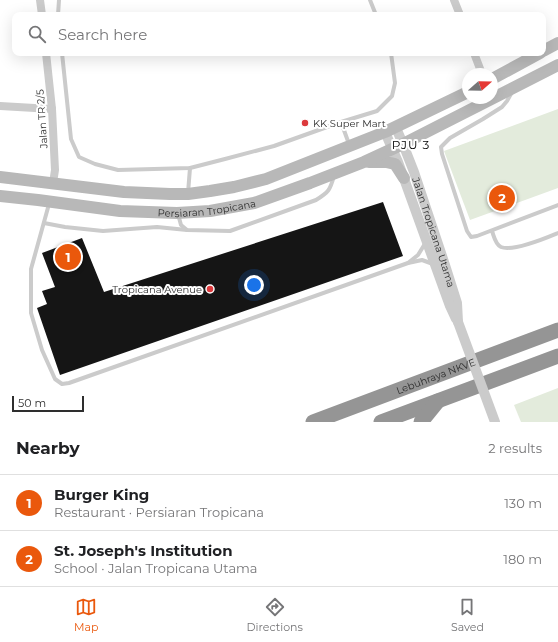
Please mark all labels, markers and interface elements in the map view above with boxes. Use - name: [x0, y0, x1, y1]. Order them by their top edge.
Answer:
- search box: [12, 12, 546, 56]
- icon: search: [26, 23, 48, 45]
- text: Search here: [58, 25, 147, 44]
- north arrow: [462, 68, 498, 104]
- street label: Jalan TR 2/5: [33, 89, 51, 150]
- place label: KK Super Mart: [313, 117, 386, 130]
- marker: KK Super Mart: [300, 118, 310, 128]
- district label: PJU 3: [392, 137, 430, 152]
- street label: Jalan Tropicana Utama: [409, 175, 458, 289]
- pin: 2: [489, 183, 515, 213]
- street label: Persiaran Tropicana: [157, 196, 257, 220]
- pin: 1: [55, 242, 81, 272]
- your location: [244, 275, 264, 295]
- place label: Tropicana Avenue: [112, 283, 202, 296]
- marker: Tropicana Avenue: [205, 284, 215, 294]
- street label: Lebuhraya NKVE: [394, 355, 477, 397]
- scale bar: [12, 394, 84, 413]
- text: 50 m: [18, 396, 46, 410]
- text: Nearby: [16, 438, 80, 458]
- text: 2 results: [488, 440, 542, 456]
- text: Burger King: [54, 485, 149, 504]
- text: 1: [26, 495, 32, 511]
- text: 130 m: [504, 495, 542, 511]
- text: Restaurant · Persiaran Tropicana: [54, 504, 264, 520]
- text: St. Joseph's Institution: [54, 541, 233, 560]
- text: 2: [25, 551, 33, 567]
- text: 180 m: [503, 551, 542, 567]
- text: School · Jalan Tropicana Utama: [54, 560, 258, 576]
- tab: Map: [74, 596, 98, 634]
- tab: Directions: [247, 596, 303, 634]
- tab: Saved: [451, 596, 484, 634]

